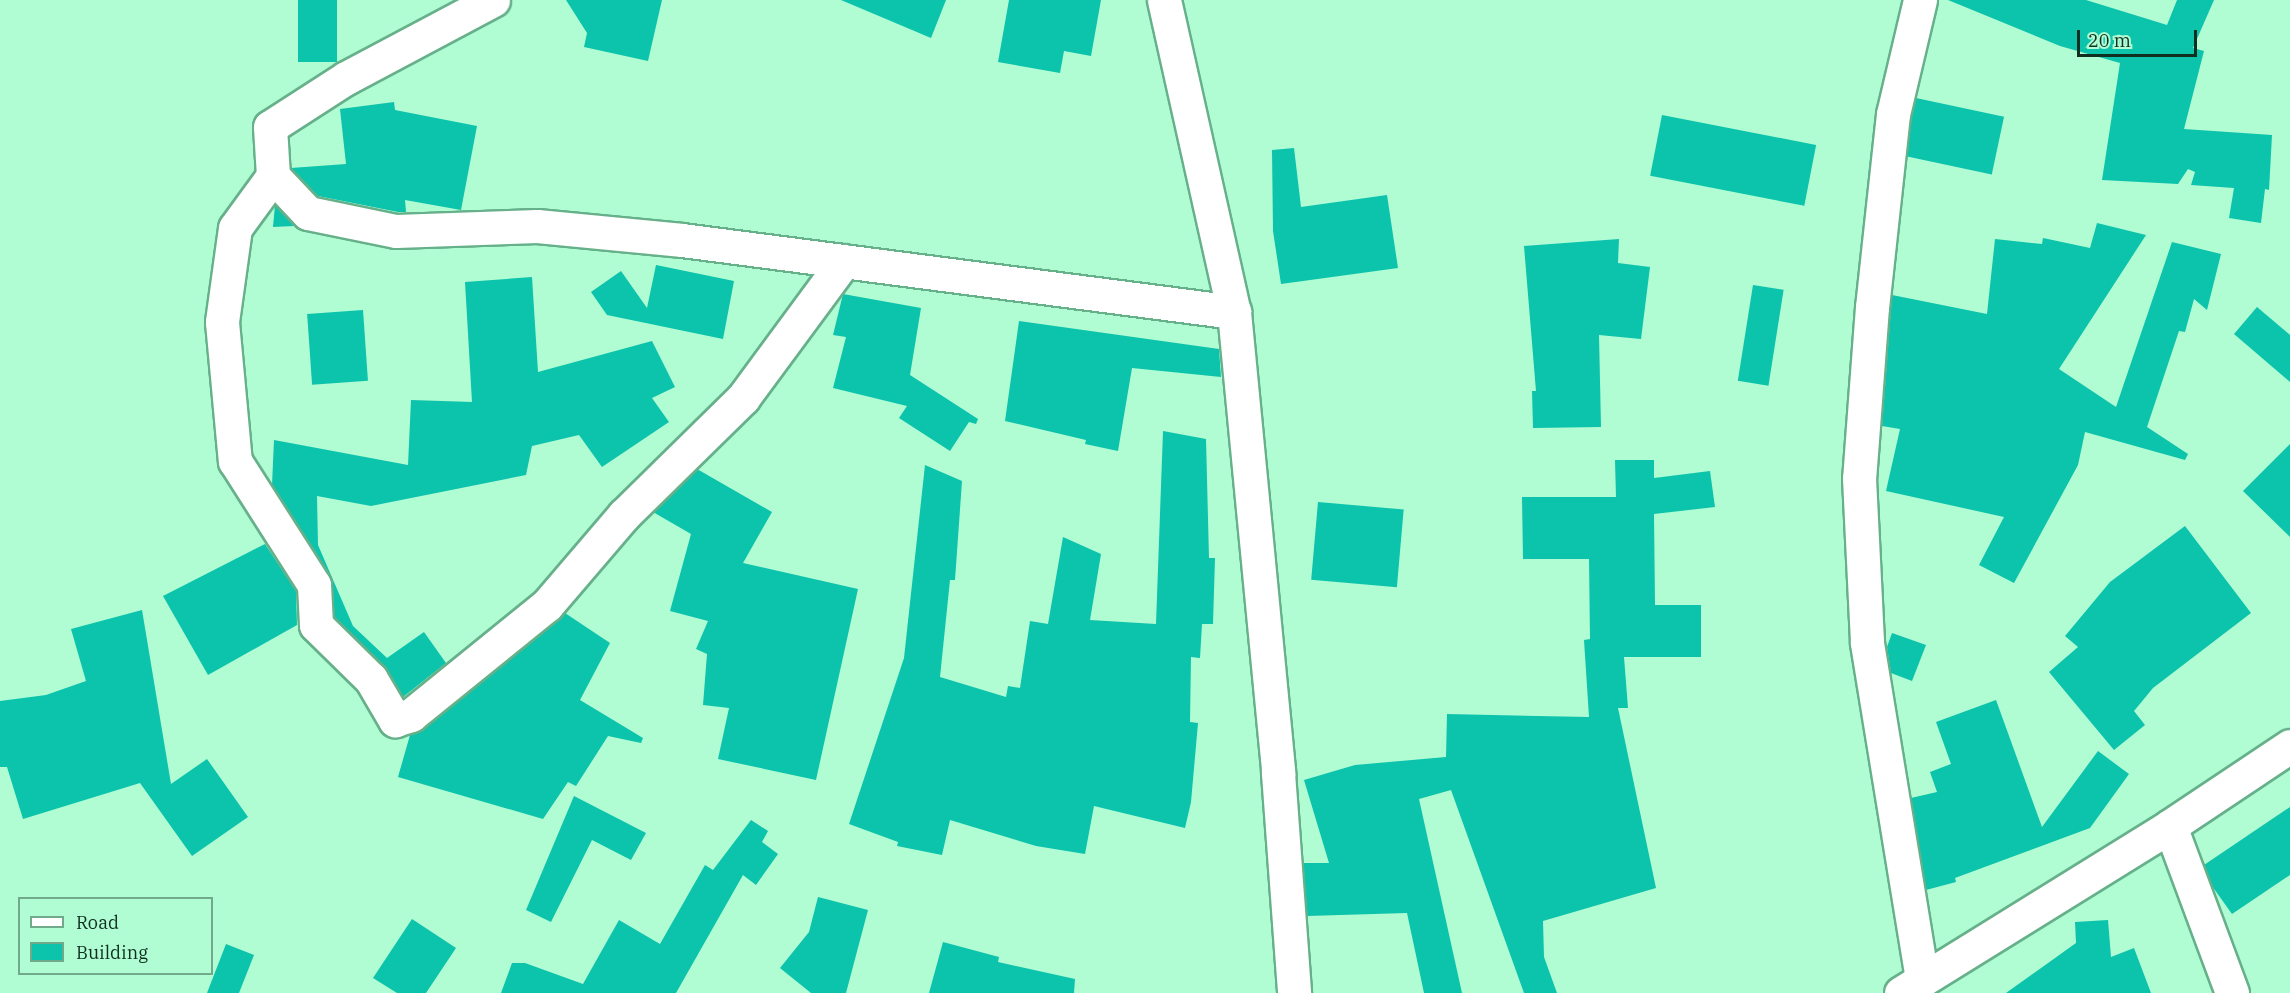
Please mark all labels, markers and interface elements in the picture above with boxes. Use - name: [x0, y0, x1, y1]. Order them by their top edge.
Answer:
- scale bar: [2080, 18, 2200, 56]
- text: 20 m: [2088, 29, 2131, 52]
- legend: [18, 897, 213, 975]
- text: Road: [76, 911, 119, 934]
- text: Building: [76, 941, 148, 964]

